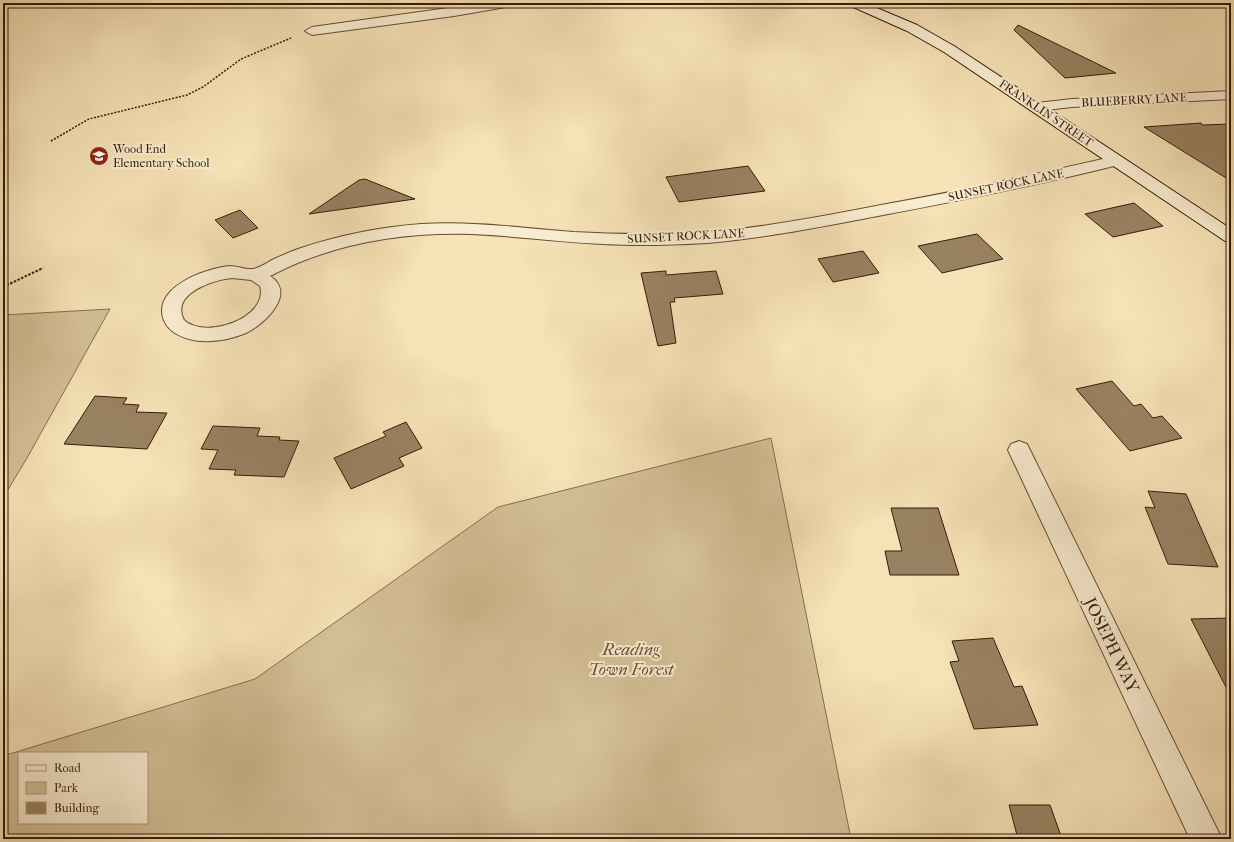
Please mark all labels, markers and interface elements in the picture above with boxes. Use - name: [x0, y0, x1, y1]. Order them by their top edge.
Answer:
- street label: FRANKLIN STREET: [996, 76, 1096, 150]
- street label: BLUEBERRY LANE: [1081, 90, 1187, 110]
- place label: Wood End Elementary School: [112, 142, 210, 170]
- school or university icon: Wood End Elementary School: [88, 145, 110, 167]
- street label: SUNSET ROCK LANE: [947, 166, 1065, 204]
- street label: SUNSET ROCK LANE: [627, 226, 745, 246]
- street label: JOSEPH WAY: [1079, 592, 1144, 697]
- park label: Reading Town Forest: [588, 639, 675, 679]
- legend: [18, 752, 148, 824]
- text: Road: [54, 761, 81, 775]
- text: Park: [54, 781, 79, 795]
- text: Building: [54, 801, 99, 815]

